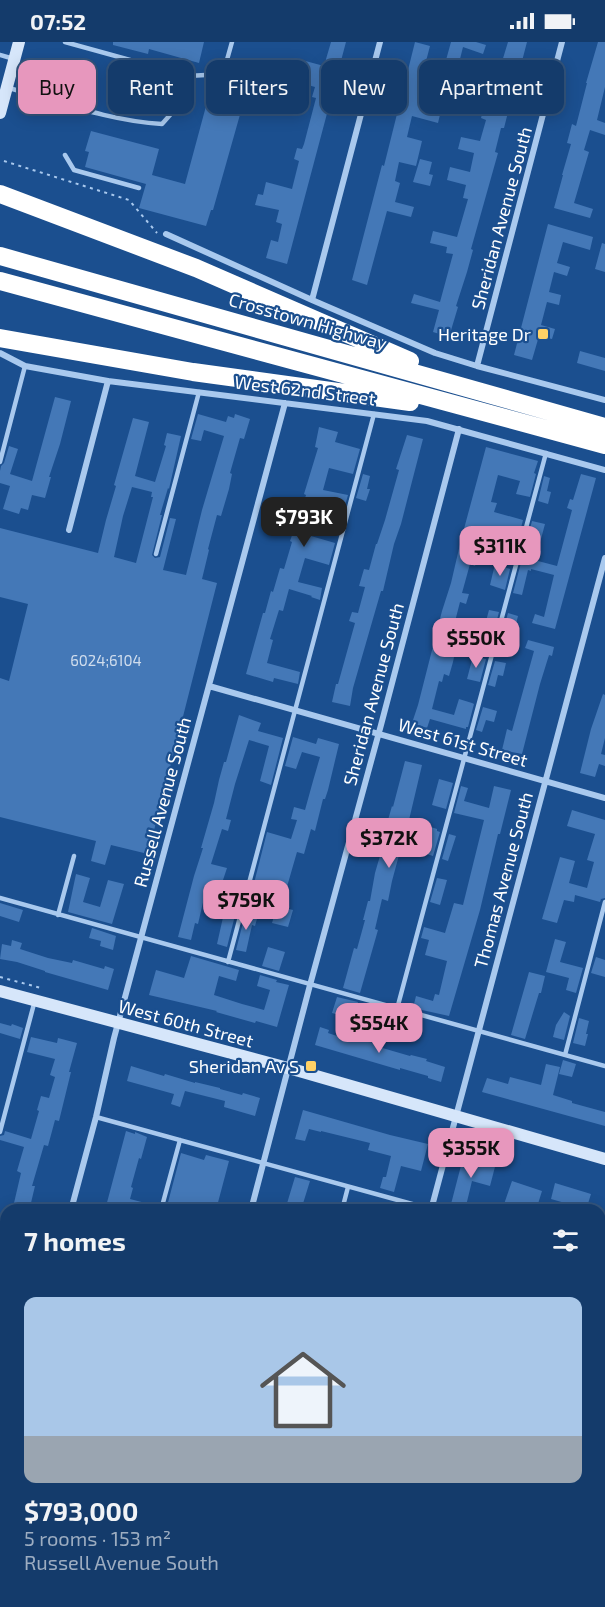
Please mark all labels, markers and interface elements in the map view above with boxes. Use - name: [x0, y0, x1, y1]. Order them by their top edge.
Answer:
- text: 07:52: [30, 8, 86, 34]
- chip: Buy: [18, 60, 96, 114]
- chip: Rent: [108, 60, 194, 114]
- chip: Filters: [206, 60, 309, 114]
- chip: New: [321, 60, 407, 114]
- chip: Apartment: [419, 60, 564, 114]
- street label: Sheridan Avenue South: [466, 124, 536, 312]
- street label: Crosstown Highway: [226, 288, 390, 354]
- place label: Heritage Dr: [438, 323, 531, 345]
- marker: Heritage Dr: [536, 327, 550, 341]
- street label: West 62nd Street: [233, 370, 377, 410]
- pin: $793K: [262, 497, 346, 548]
- text: $793K: [275, 504, 333, 528]
- pin: $311K: [458, 526, 542, 577]
- text: $311K: [474, 533, 526, 557]
- street label: Sheridan Avenue South: [338, 600, 408, 788]
- pin: $550K: [434, 618, 518, 669]
- text: $550K: [447, 625, 505, 649]
- house number: 6024;6104: [70, 651, 142, 669]
- street label: West 61st Street: [396, 713, 531, 771]
- street label: Russell Avenue South: [129, 714, 195, 890]
- street label: Thomas Avenue South: [469, 789, 537, 971]
- pin: $372K: [347, 818, 431, 869]
- text: $372K: [360, 825, 418, 849]
- pin: $759K: [204, 880, 288, 931]
- text: $759K: [217, 887, 275, 911]
- street label: West 60th Street: [116, 994, 256, 1052]
- pin: $554K: [337, 1003, 421, 1054]
- text: $554K: [349, 1010, 409, 1034]
- place label: Sheridan Av S: [189, 1055, 299, 1077]
- marker: Sheridan Av S: [304, 1059, 318, 1073]
- pin: $355K: [429, 1128, 513, 1179]
- text: $355K: [442, 1135, 500, 1159]
- icon: filters: [549, 1224, 582, 1257]
- text: 7 homes: [24, 1225, 126, 1256]
- icon: home: [249, 1336, 357, 1444]
- text: $793,000: [24, 1495, 138, 1526]
- text: 5 rooms · 153 m²: [24, 1526, 171, 1550]
- text: Russell Avenue South: [24, 1550, 219, 1574]

